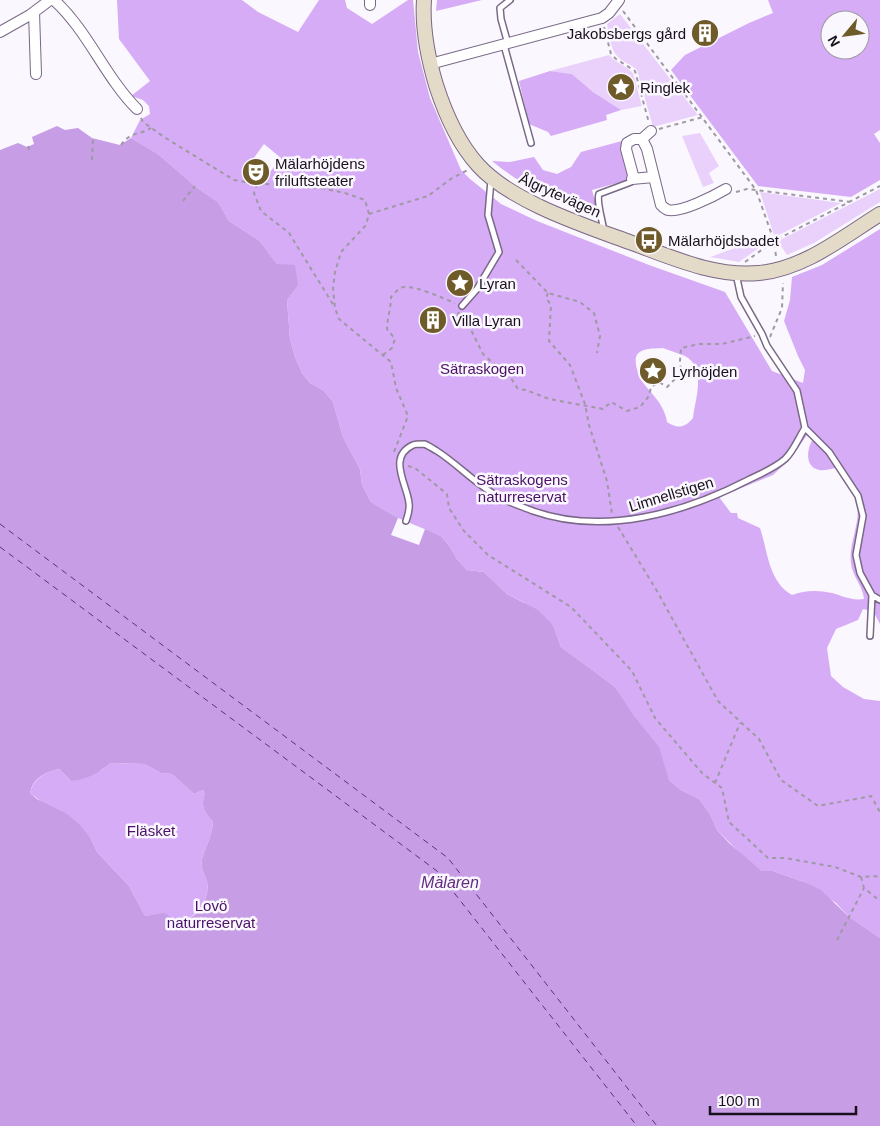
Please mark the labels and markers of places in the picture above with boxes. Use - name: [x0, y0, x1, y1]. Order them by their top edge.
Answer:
- building icon: Jakobsbergs gård: [690, 18, 720, 48]
- place label: Jakobsbergs gård: [567, 25, 686, 42]
- place icon: Ringlek: [606, 72, 636, 102]
- place label: Ringlek: [640, 79, 691, 96]
- place label: Mälarhöjdens friluftsteater: [275, 155, 365, 189]
- theatre icon: Mälarhöjdens friluftsteater: [241, 157, 271, 187]
- bus stop icon: Mälarhöjdsbadet: [634, 225, 664, 255]
- place label: Mälarhöjdsbadet: [668, 232, 780, 249]
- place icon: Lyran: [445, 268, 475, 298]
- place label: Lyran: [479, 275, 516, 292]
- building icon: Villa Lyran: [418, 305, 448, 335]
- place label: Villa Lyran: [452, 312, 521, 329]
- place icon: Lyrhöjden: [638, 356, 668, 386]
- place label: Lyrhöjden: [672, 363, 737, 380]

